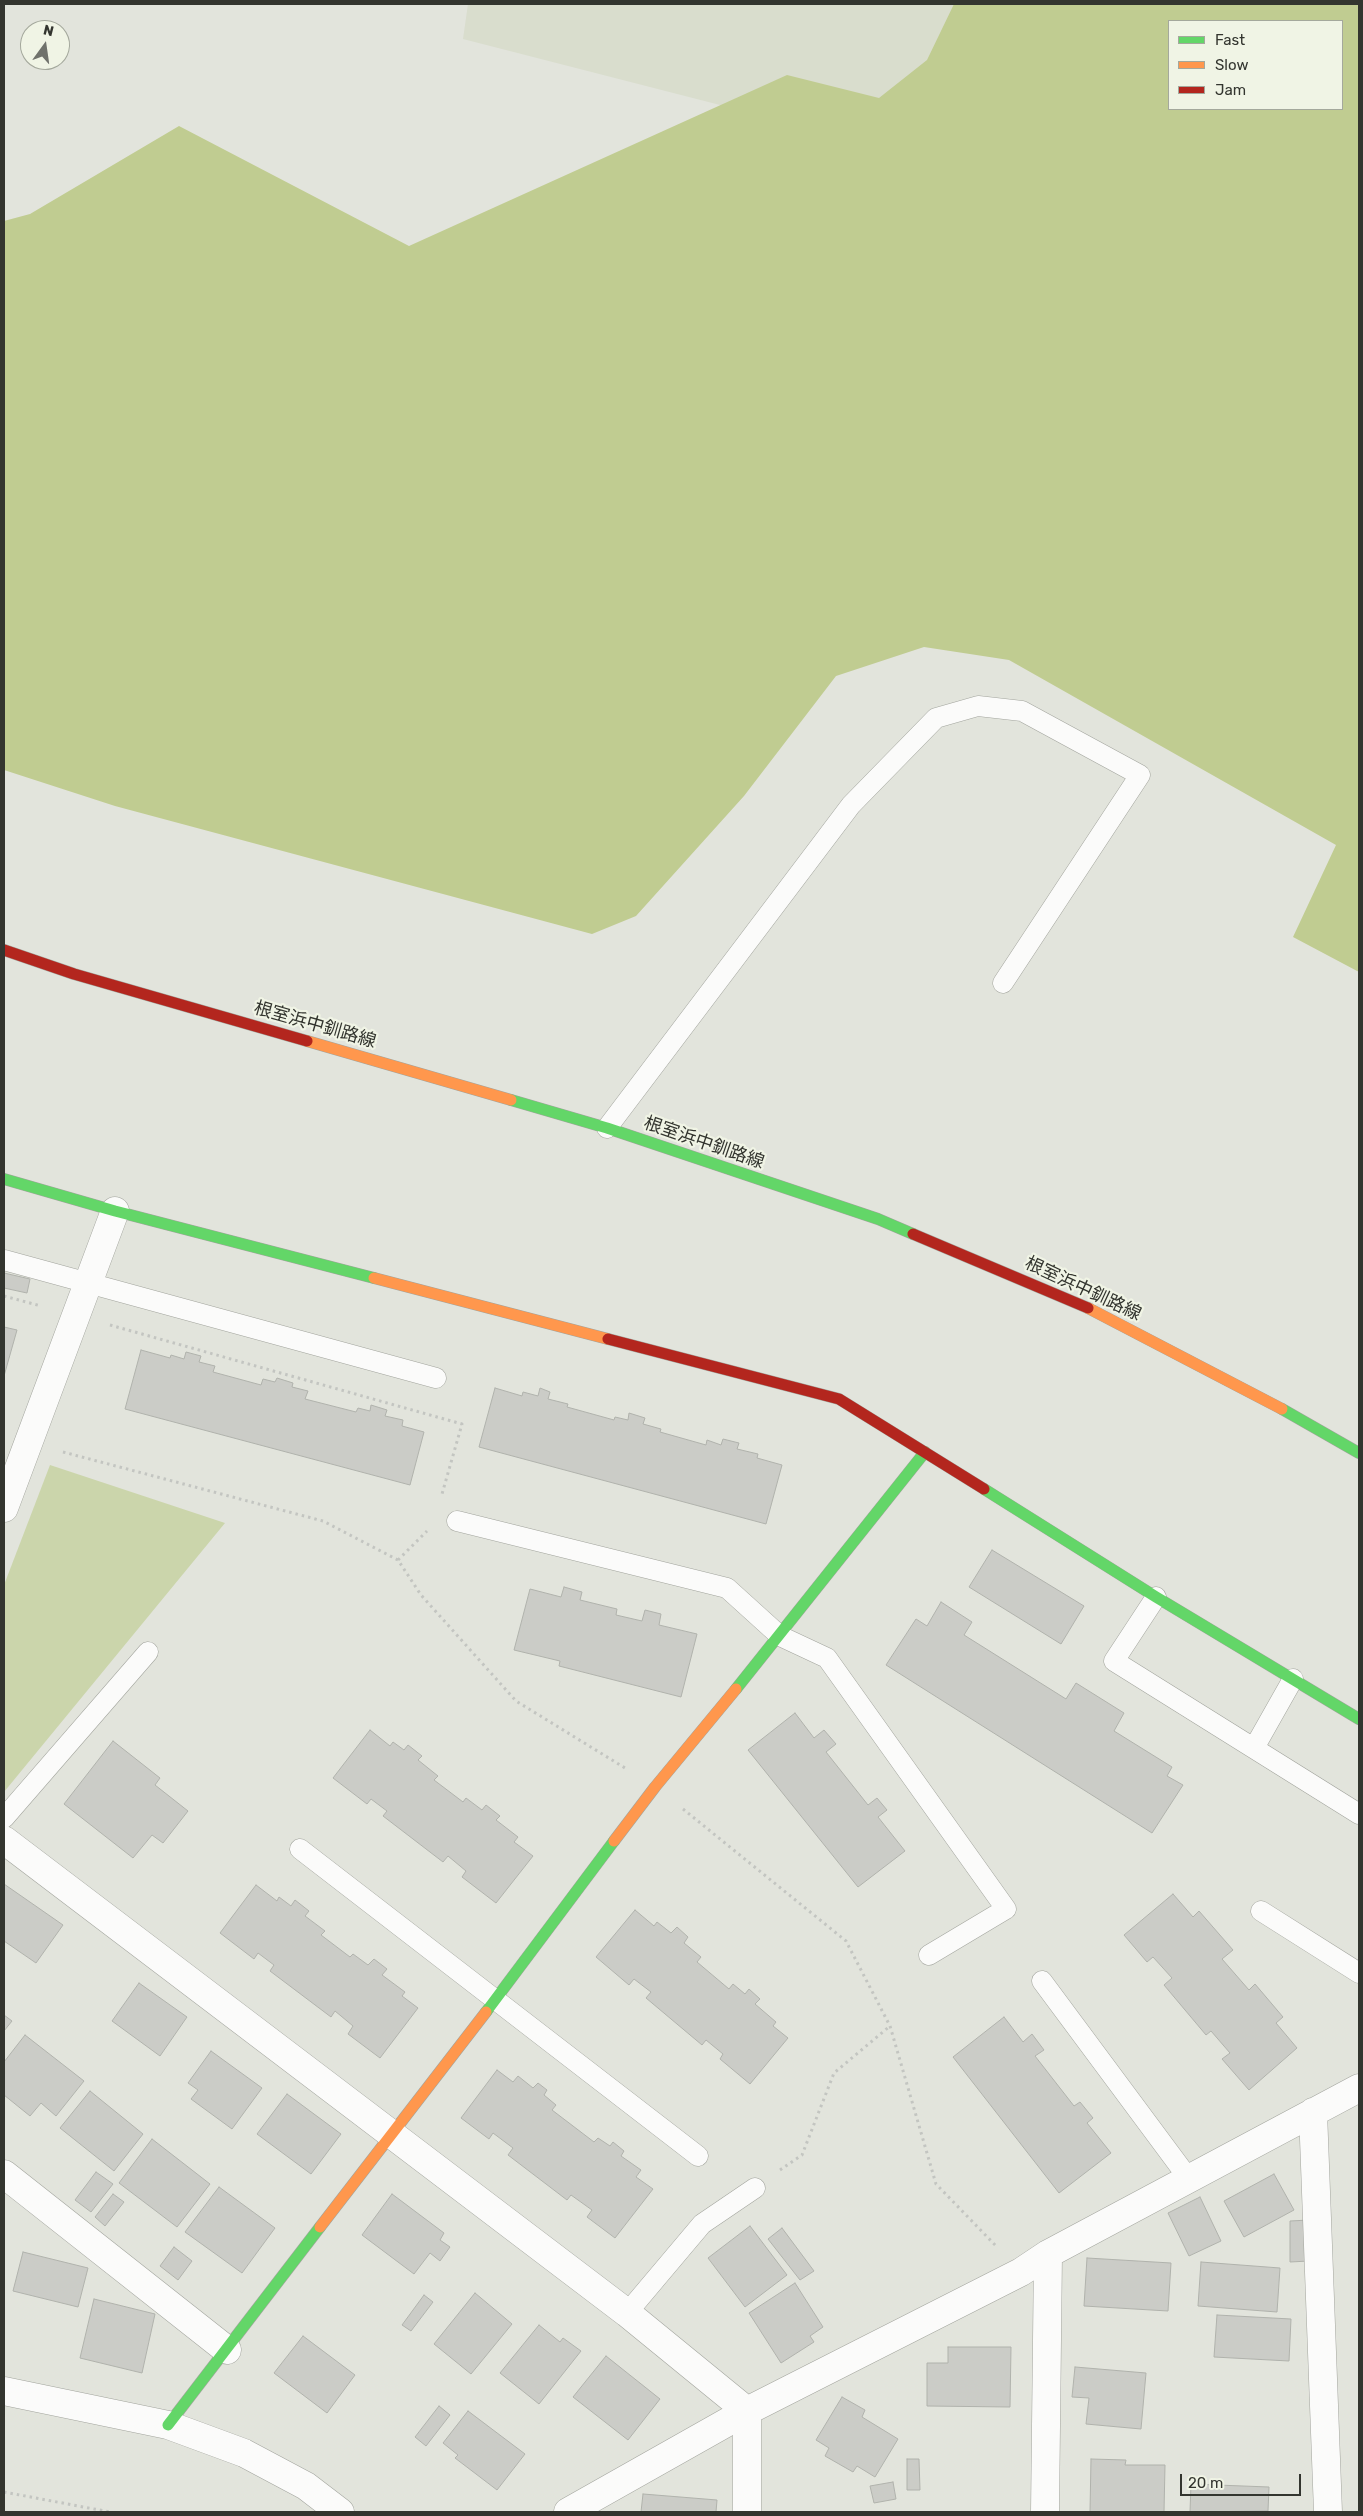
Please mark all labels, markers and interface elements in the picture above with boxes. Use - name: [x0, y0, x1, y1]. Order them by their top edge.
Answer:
- north arrow: [20, 20, 70, 70]
- legend: [1168, 20, 1343, 110]
- text: N: [42, 21, 55, 40]
- text: Fast: [1215, 31, 1245, 49]
- text: Slow: [1215, 56, 1248, 74]
- text: Jam: [1215, 81, 1246, 99]
- street label: 根室浜中釧路線: [251, 997, 379, 1053]
- street label: 根室浜中釧路線: [641, 1112, 767, 1174]
- street label: 根室浜中釧路線: [1021, 1253, 1145, 1325]
- scale bar: [1183, 2464, 1304, 2496]
- text: 20 m: [1188, 2474, 1223, 2492]

